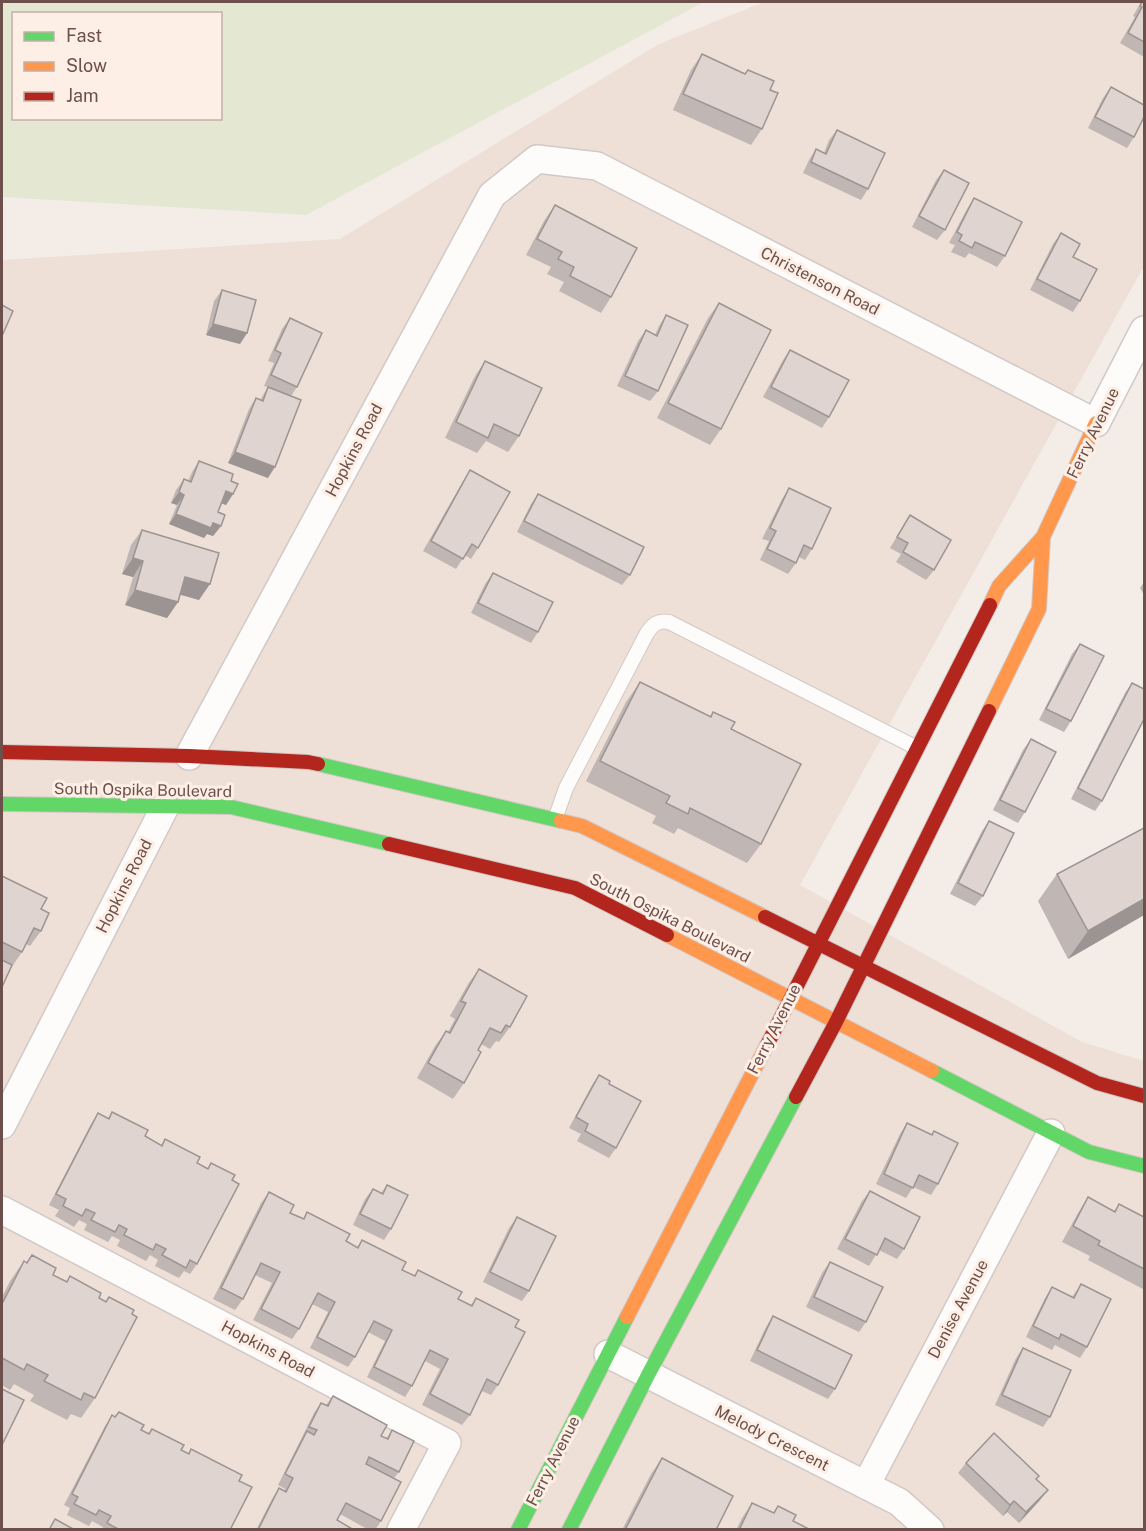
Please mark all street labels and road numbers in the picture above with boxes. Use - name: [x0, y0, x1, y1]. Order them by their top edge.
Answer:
- street label: Christenson Road: [757, 243, 883, 319]
- street label: Ferry Avenue: [1063, 385, 1123, 481]
- street label: Hopkins Road: [321, 400, 387, 500]
- street label: South Ospika Boulevard: [54, 779, 232, 801]
- street label: Hopkins Road: [92, 836, 156, 936]
- street label: South Ospika Boulevard: [586, 869, 754, 967]
- street label: Ferry Avenue: [743, 981, 805, 1077]
- street label: Denise Avenue: [924, 1256, 992, 1362]
- street label: Hopkins Road: [218, 1316, 318, 1382]
- street label: Melody Crescent: [712, 1401, 832, 1475]
- street label: Ferry Avenue: [522, 1413, 584, 1509]

